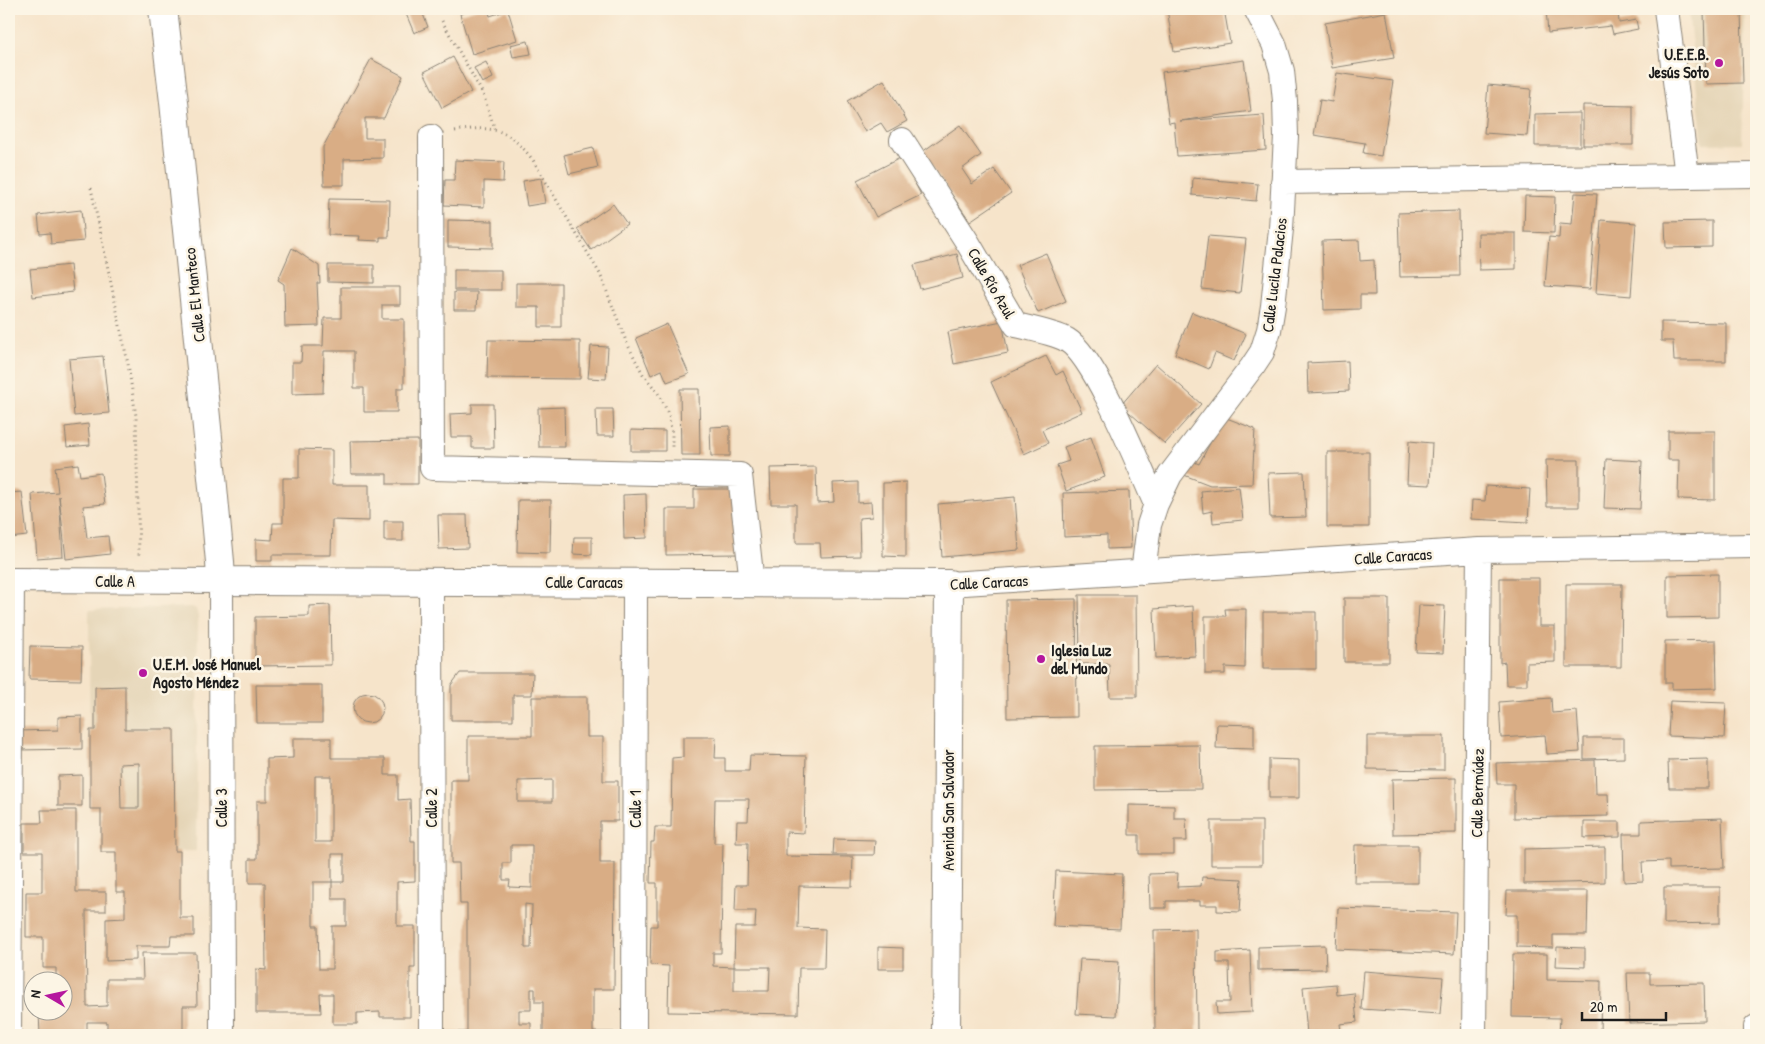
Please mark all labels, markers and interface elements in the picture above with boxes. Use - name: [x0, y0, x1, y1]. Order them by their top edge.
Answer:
- place label: U.E.E.B. Jesús Soto: [1649, 43, 1710, 83]
- marker: U.E.E.B. Jesús Soto: [1713, 57, 1725, 69]
- street label: Calle Lucila Palacios: [1256, 216, 1292, 334]
- street label: Calle Río Azul: [963, 244, 1021, 323]
- street label: Calle El Manteco: [178, 246, 210, 343]
- street label: Calle Caracas: [1353, 542, 1433, 570]
- street label: Calle Caracas: [949, 569, 1029, 595]
- street label: Calle A: [95, 570, 135, 592]
- street label: Calle Caracas: [545, 571, 623, 593]
- place label: Iglesia Luz del Mundo: [1051, 639, 1112, 679]
- place label: U.E.M. José Manuel Agosto Méndez: [153, 653, 262, 694]
- marker: Iglesia Luz del Mundo: [1035, 653, 1047, 665]
- marker: U.E.M. José Manuel Agosto Méndez: [137, 667, 149, 679]
- street label: Calle Bermúdez: [1465, 748, 1489, 838]
- street label: Avenida San Salvador: [937, 749, 959, 871]
- street label: Calle 3: [210, 788, 232, 828]
- street label: Calle 2: [420, 788, 442, 828]
- street label: Calle 1: [624, 790, 646, 828]
- north arrow: [22, 972, 72, 1022]
- text: N: [25, 988, 45, 999]
- scale bar: [1582, 989, 1666, 1021]
- text: 20 m: [1590, 996, 1617, 1017]

